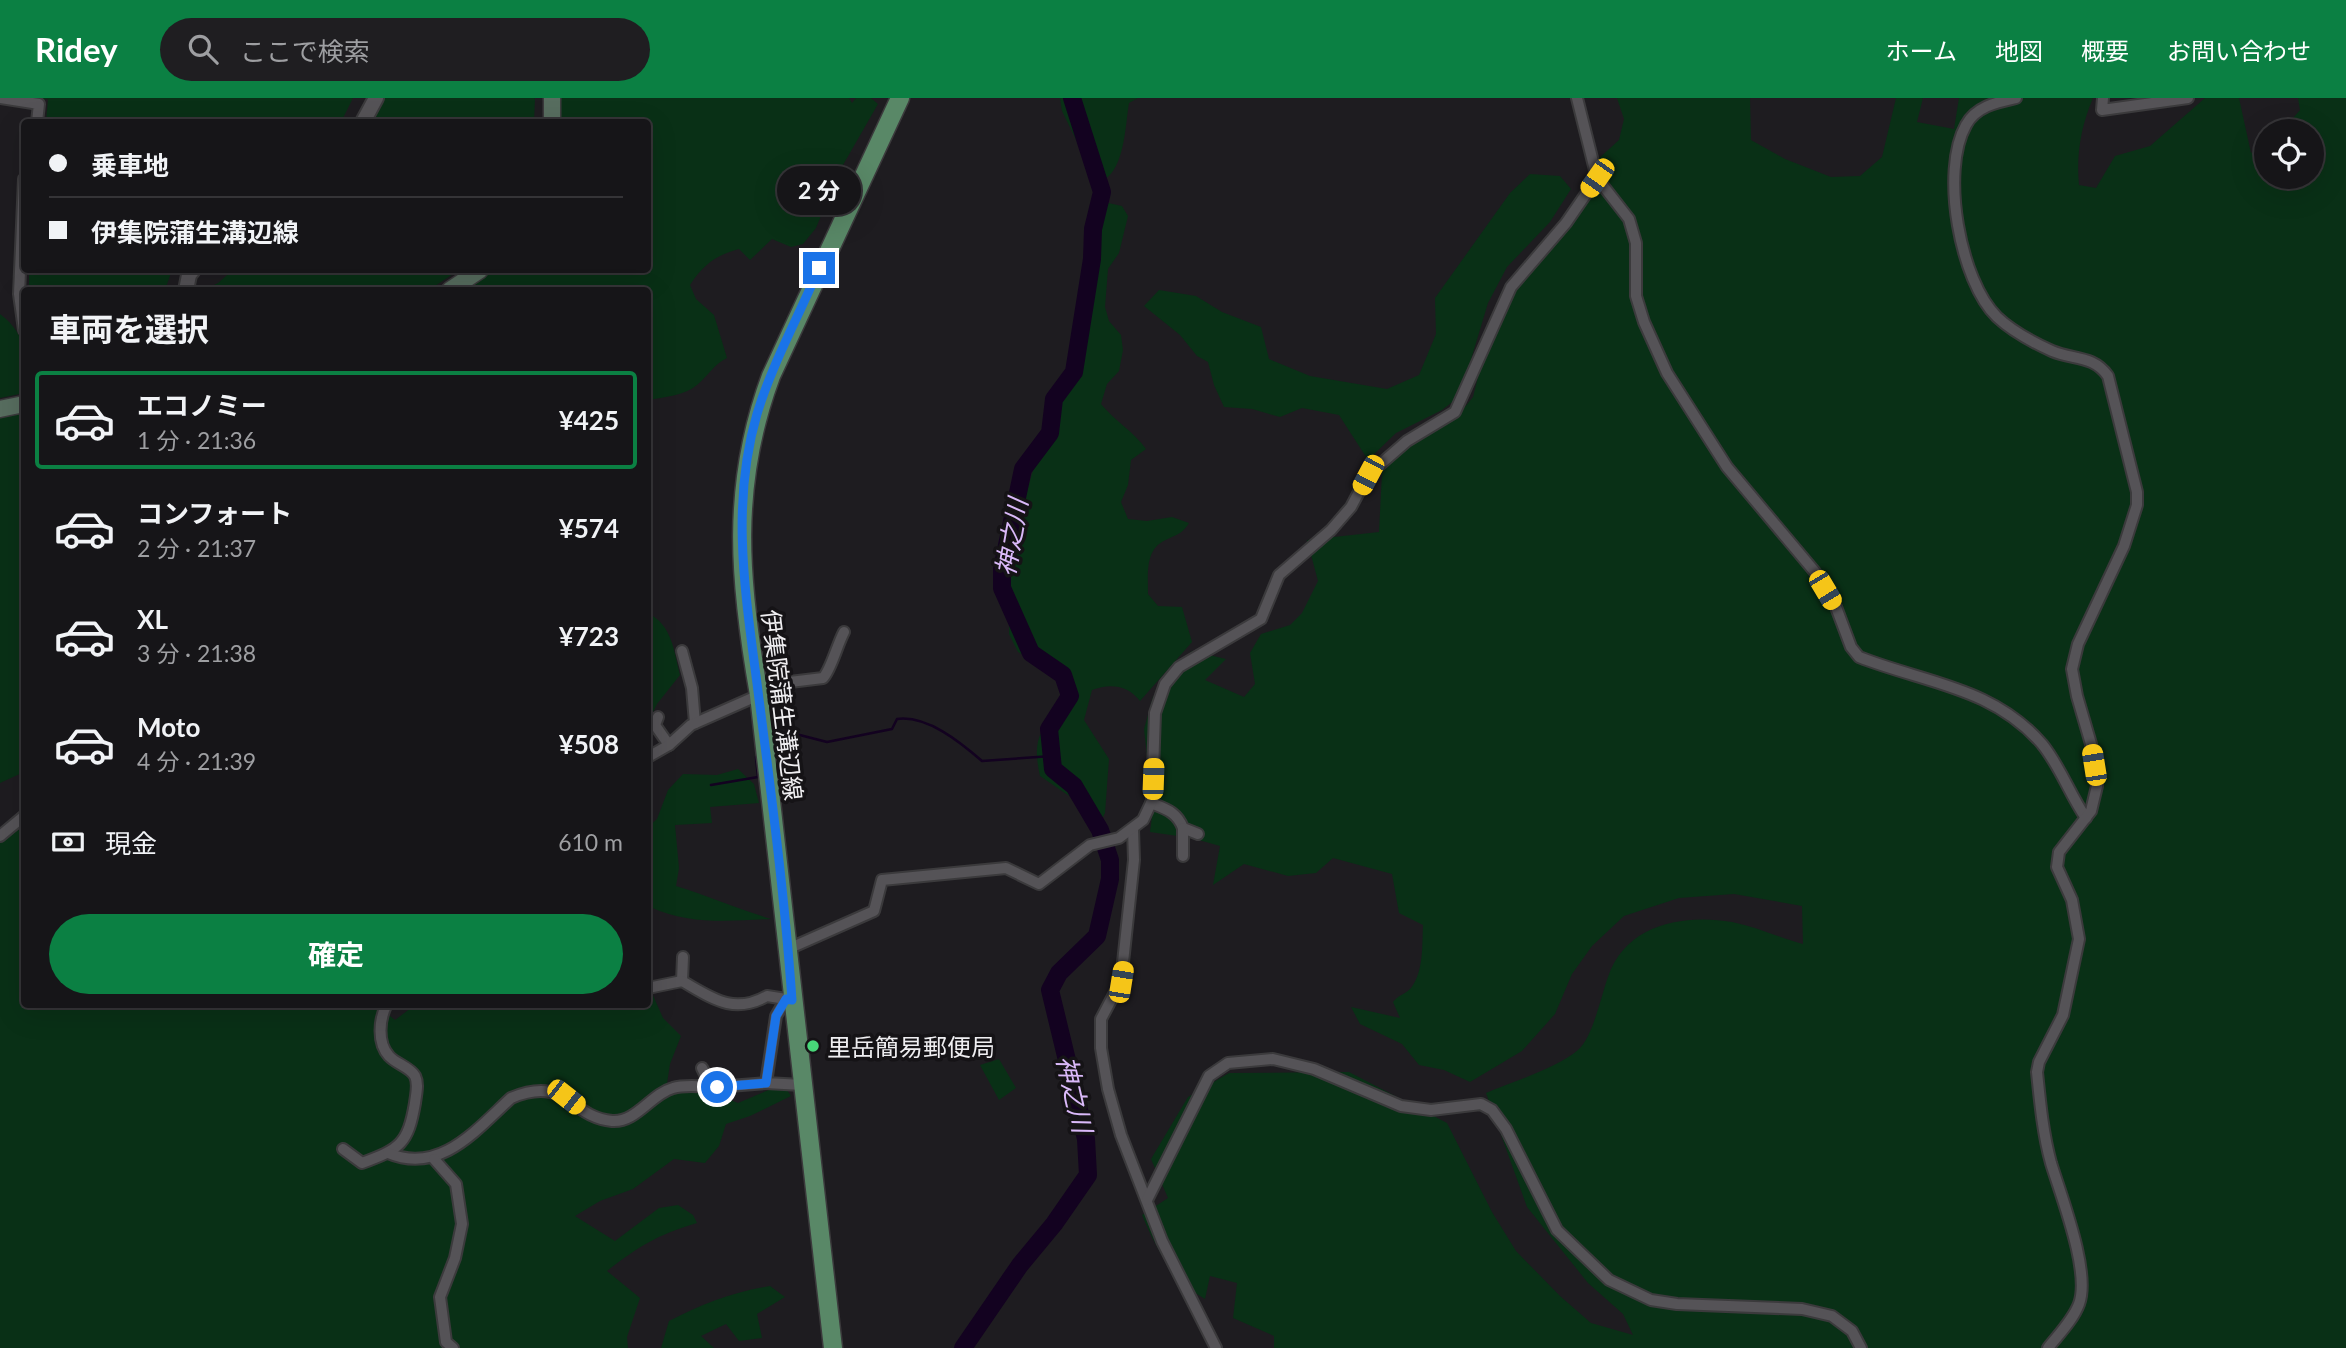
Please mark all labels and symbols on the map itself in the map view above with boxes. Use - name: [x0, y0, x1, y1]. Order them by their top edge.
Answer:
- car: [1577, 155, 1618, 201]
- callout: 2 分: [777, 166, 861, 216]
- route end: [803, 252, 835, 284]
- car: [1349, 452, 1388, 498]
- water label: 神之川: [988, 493, 1034, 578]
- car: [1806, 567, 1845, 613]
- street label: 伊集院蒲生溝辺線: [757, 608, 809, 802]
- car: [2081, 743, 2108, 787]
- car: [1142, 758, 1165, 800]
- car: [1108, 960, 1135, 1004]
- place label: 里岳簡易郵便局: [827, 1032, 995, 1061]
- marker: 里岳簡易郵便局: [805, 1038, 821, 1054]
- water label: 神之川: [1051, 1052, 1100, 1139]
- route start: [701, 1071, 733, 1103]
- car: [543, 1076, 590, 1118]

